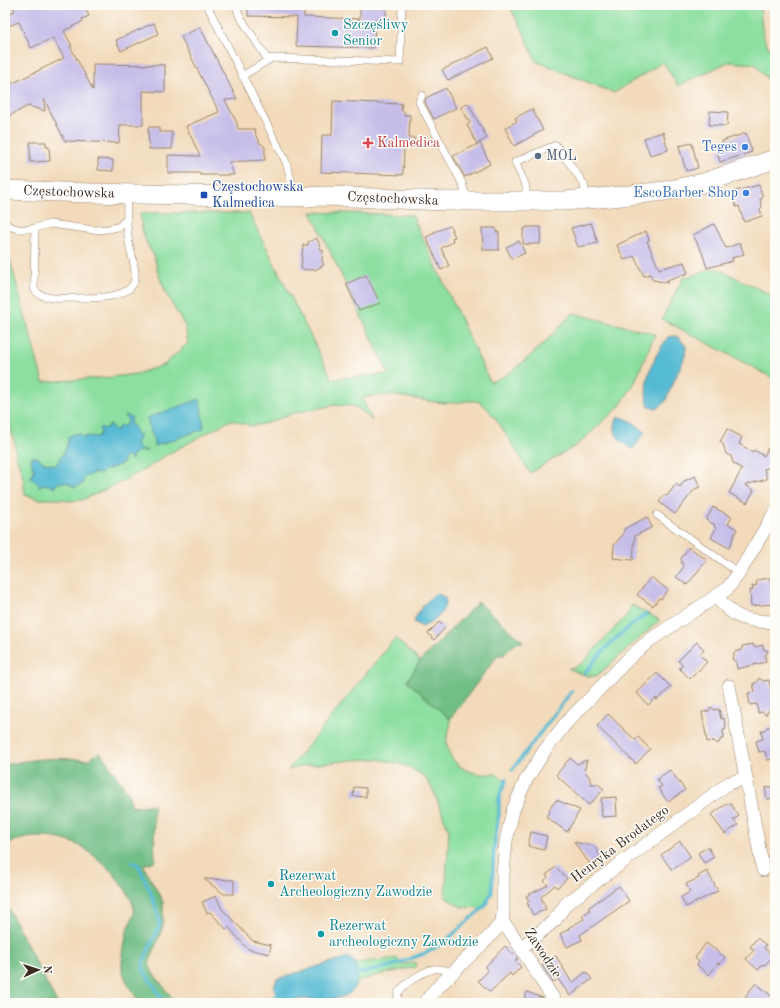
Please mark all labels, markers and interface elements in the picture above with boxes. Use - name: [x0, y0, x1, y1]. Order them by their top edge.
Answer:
- place label: Szczęśliwy Senior: [343, 18, 409, 48]
- marker: Szczęśliwy Senior: [330, 28, 340, 38]
- place label: Kalmedica: [377, 136, 440, 150]
- marker: Kalmedica: [362, 137, 374, 149]
- place label: Teges: [701, 140, 737, 154]
- marker: Teges: [740, 142, 750, 152]
- place label: MOL: [546, 149, 577, 163]
- marker: MOL: [533, 151, 543, 161]
- place label: Częstochowska Kalmedica: [212, 180, 304, 210]
- street label: Częstochowska: [23, 184, 115, 201]
- place label: EscoBarber Shop: [633, 186, 738, 200]
- marker: EscoBarber Shop: [741, 188, 751, 198]
- marker: Częstochowska Kalmedica: [199, 190, 209, 200]
- street label: Częstochowska: [347, 190, 439, 208]
- street label: Henryka Brodatego: [568, 803, 672, 885]
- place label: Rezerwat Archeologiczny Zawodzie: [279, 869, 432, 899]
- marker: Rezerwat Archeologiczny Zawodzie: [266, 879, 276, 889]
- place label: Rezerwat archeologiczny Zawodzie: [329, 919, 479, 949]
- street label: Zawodzie: [522, 925, 564, 981]
- marker: Rezerwat archeologiczny Zawodzie: [316, 929, 326, 939]
- north arrow: [18, 950, 58, 990]
- text: N: [41, 965, 52, 975]

